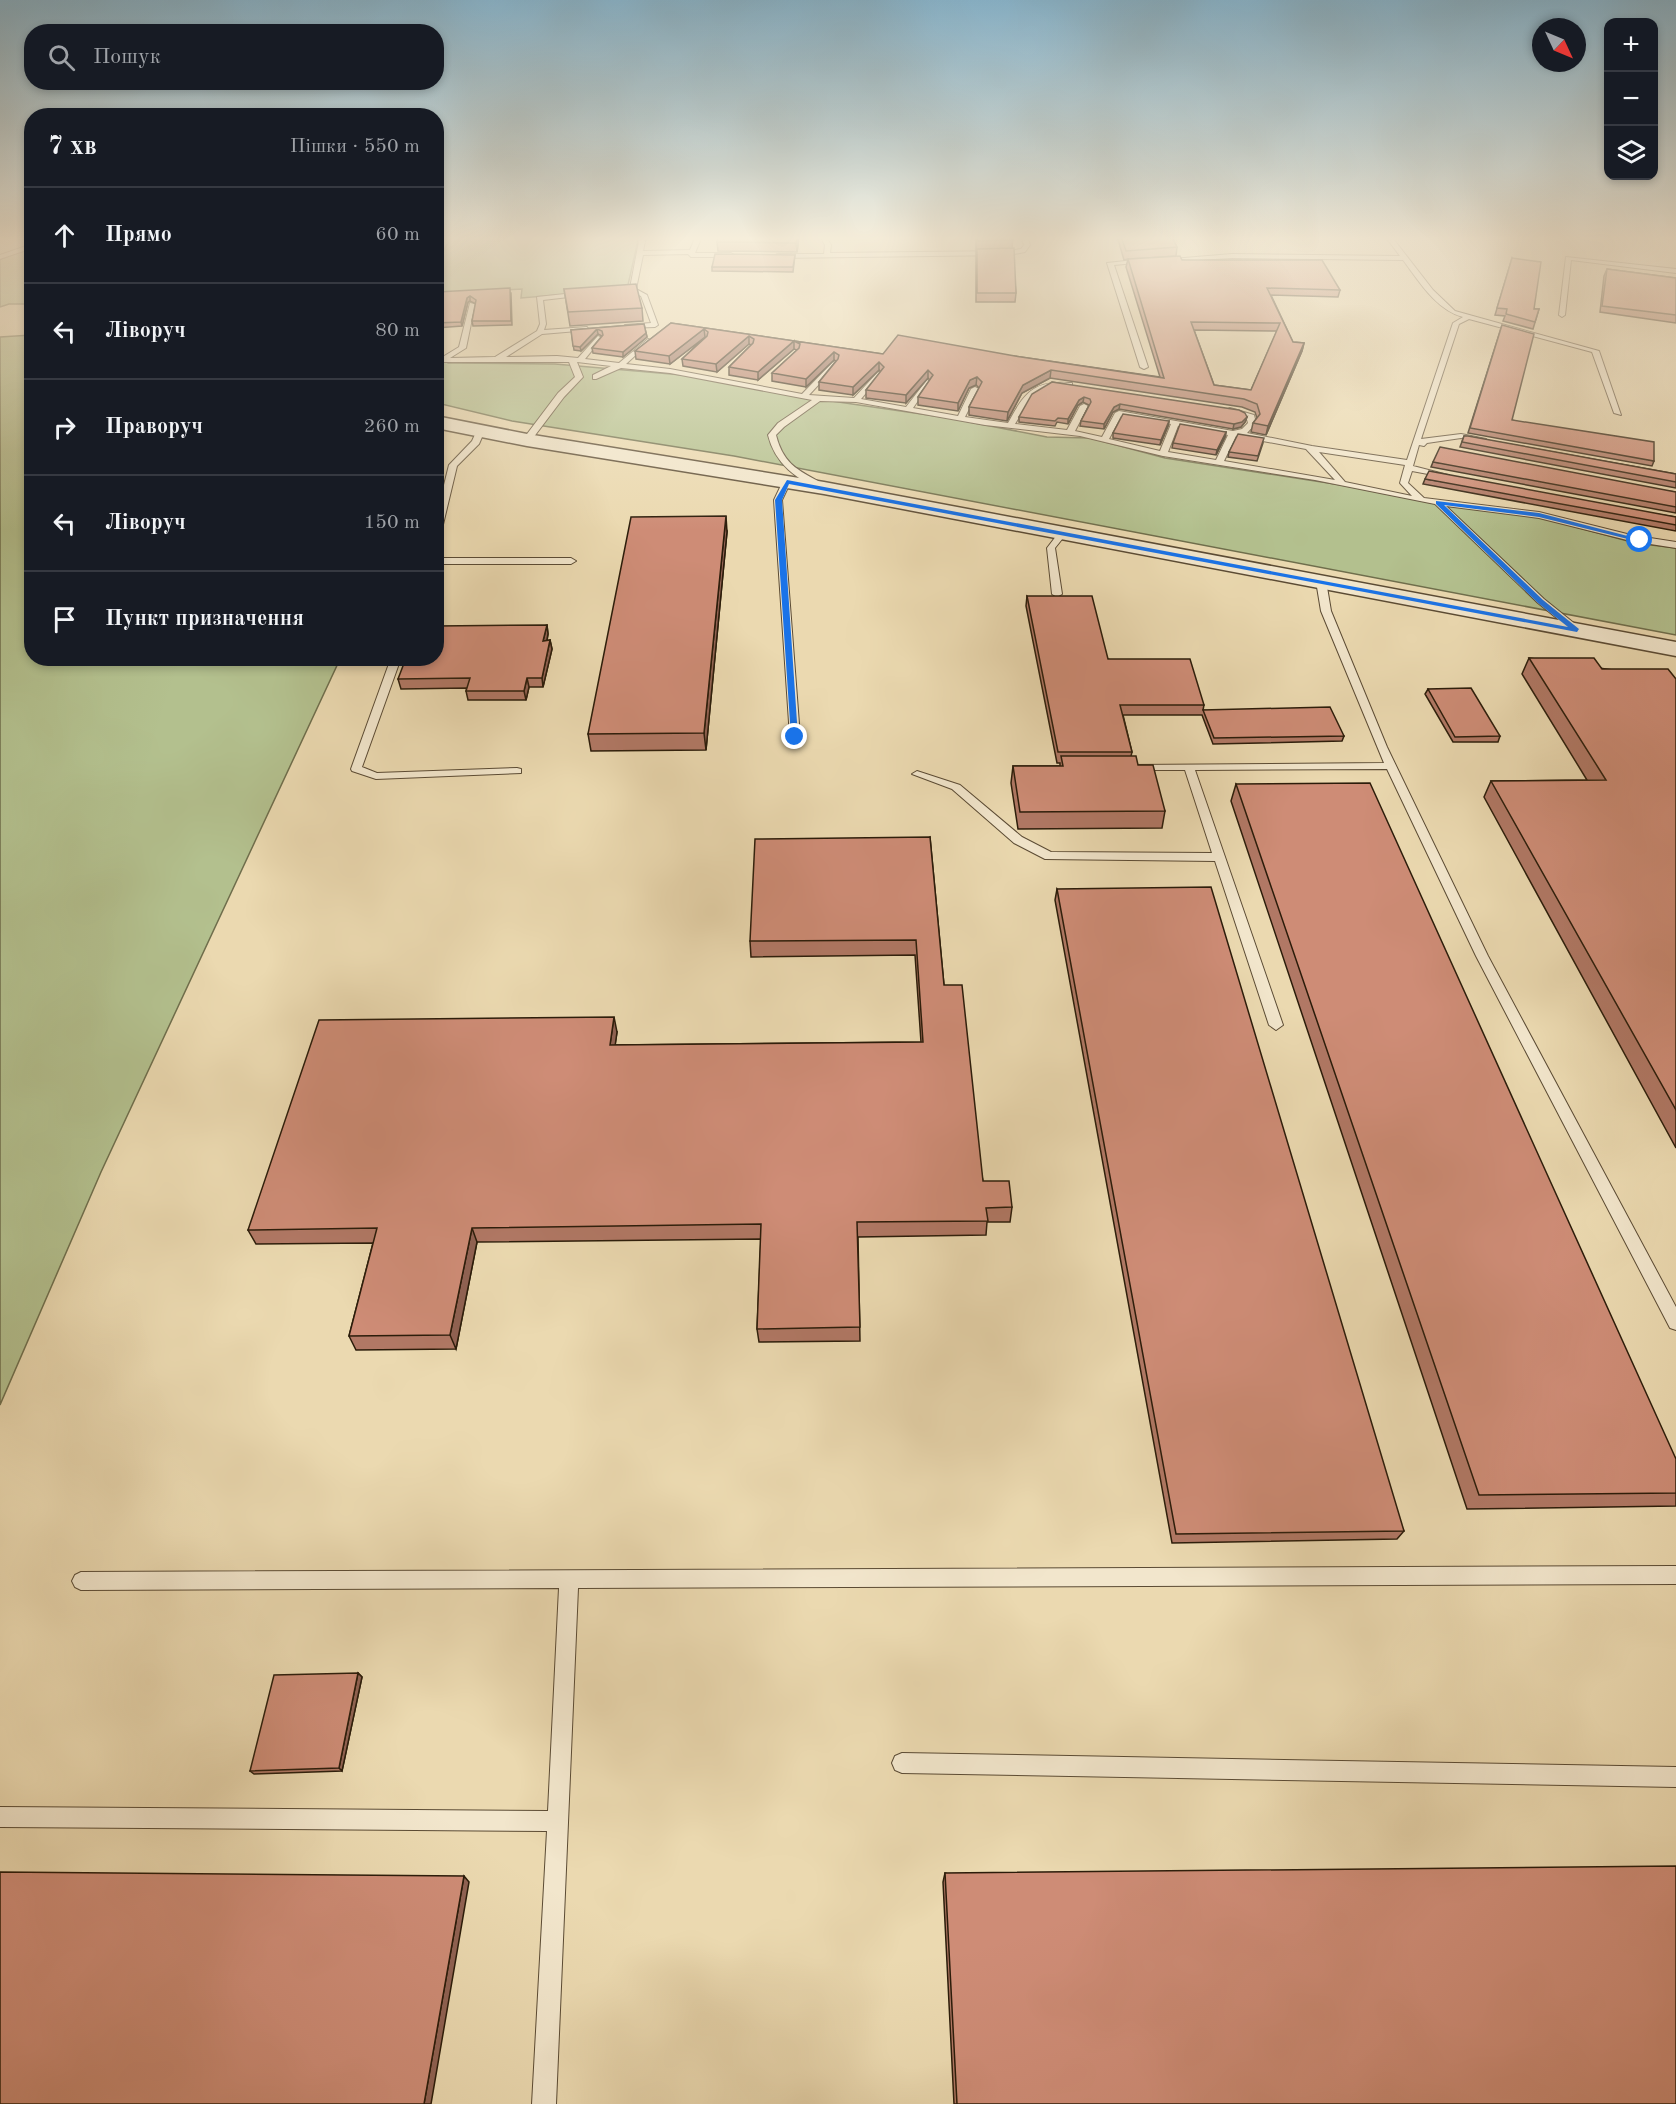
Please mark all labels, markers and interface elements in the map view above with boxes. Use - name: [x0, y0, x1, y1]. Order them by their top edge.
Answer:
- north arrow: [1532, 18, 1586, 72]
- map controls: [1604, 18, 1658, 180]
- button: +: [1604, 18, 1658, 72]
- search box: [24, 24, 444, 90]
- icon: search: [45, 41, 78, 74]
- text: Пошук: [93, 46, 161, 68]
- button: −: [1604, 72, 1658, 126]
- button: layers: [1604, 126, 1658, 180]
- text: 7 хв: [48, 134, 97, 160]
- text: Пішки · 550 m: [290, 137, 420, 157]
- icon: ahead: [48, 219, 81, 252]
- text: Прямо: [105, 224, 172, 246]
- text: 60 m: [375, 225, 420, 245]
- icon: left: [48, 315, 81, 348]
- text: Ліворуч: [105, 320, 186, 342]
- text: 80 m: [375, 321, 420, 341]
- icon: right: [48, 411, 81, 444]
- text: Праворуч: [105, 416, 203, 438]
- text: 260 m: [364, 417, 420, 437]
- icon: left: [48, 507, 81, 540]
- text: Ліворуч: [105, 512, 186, 534]
- text: 150 m: [364, 513, 420, 533]
- route start: [1626, 526, 1652, 552]
- icon: arrive: [48, 603, 81, 636]
- text: Пункт призначення: [105, 608, 304, 630]
- route end: [781, 723, 807, 749]

